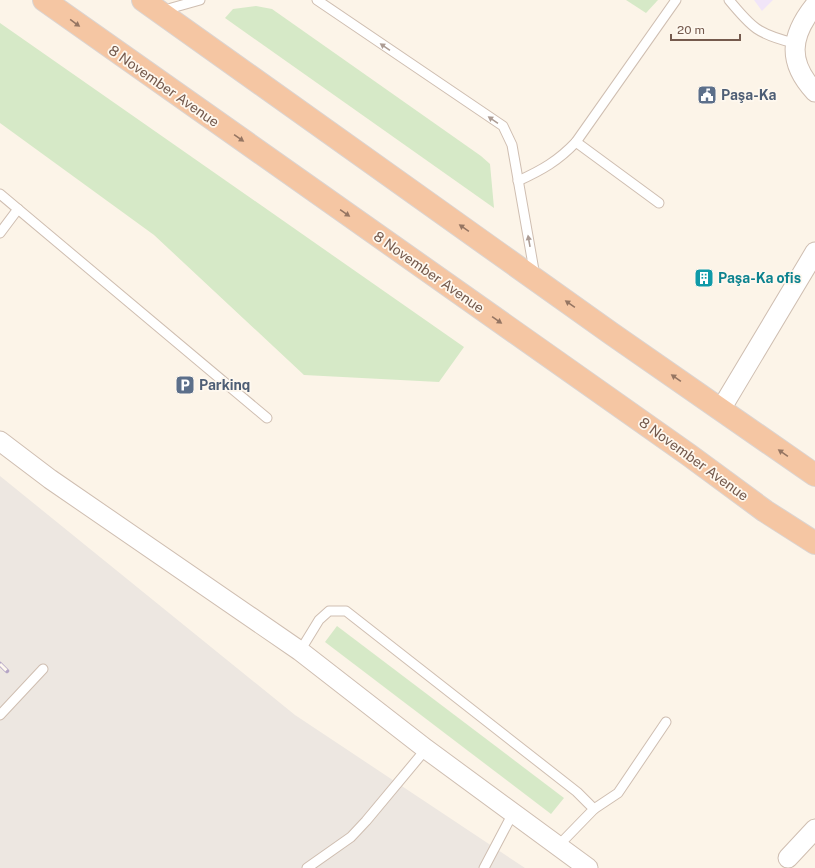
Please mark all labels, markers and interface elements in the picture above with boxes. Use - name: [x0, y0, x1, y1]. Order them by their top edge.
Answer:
- scale bar: [671, 16, 740, 42]
- one-way arrow: [70, 19, 81, 27]
- text: 20 m: [677, 23, 705, 37]
- street label: 8 November Avenue: [106, 42, 222, 130]
- one-way arrow: [380, 43, 391, 51]
- public building icon: Paşa-Ka: [696, 84, 718, 106]
- place label: Paşa-Ka: [721, 87, 777, 103]
- one-way arrow: [488, 116, 498, 124]
- one-way arrow: [233, 134, 244, 142]
- one-way arrow: [340, 209, 350, 217]
- one-way arrow: [458, 224, 469, 232]
- street label: 8 November Avenue: [371, 228, 487, 316]
- one-way arrow: [526, 235, 532, 247]
- building icon: Paşa-Ka ofis: [693, 267, 715, 289]
- place label: Paşa-Ka ofis: [718, 270, 801, 286]
- one-way arrow: [565, 300, 575, 308]
- one-way arrow: [492, 316, 502, 324]
- parking icon: Parkinq: [174, 374, 196, 396]
- one-way arrow: [671, 374, 681, 382]
- place label: Parkinq: [199, 377, 250, 393]
- street label: 8 November Avenue: [636, 414, 752, 504]
- one-way arrow: [777, 449, 788, 457]

